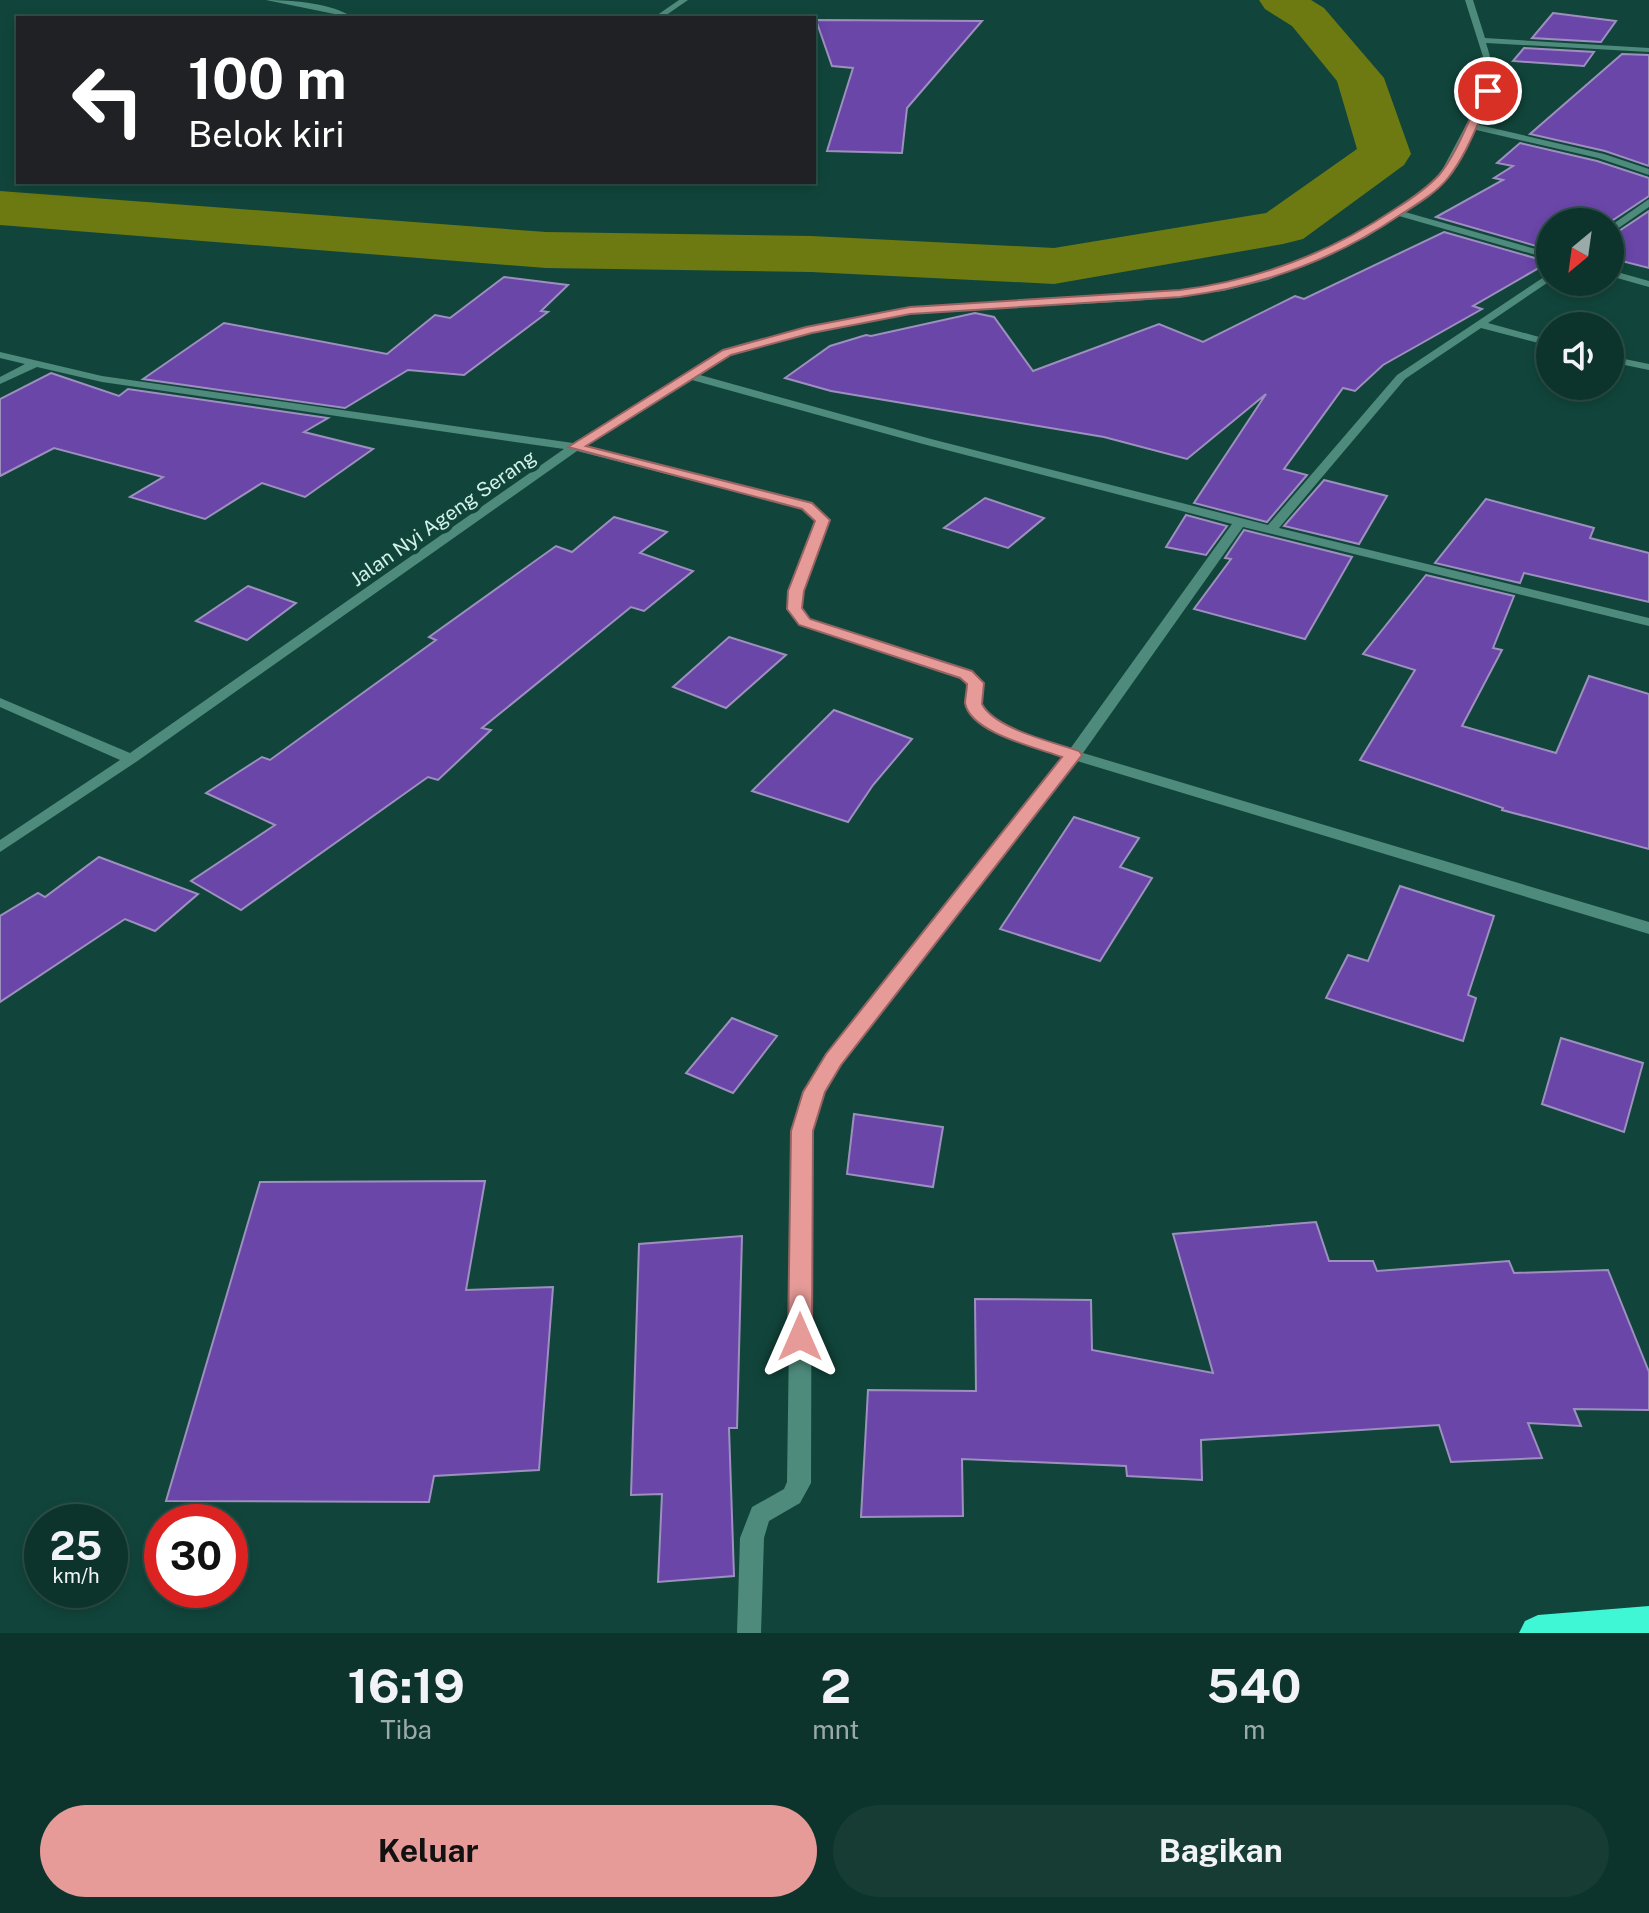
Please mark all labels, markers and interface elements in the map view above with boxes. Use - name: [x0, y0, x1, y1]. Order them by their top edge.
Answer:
- text: 100 m: [188, 46, 347, 112]
- icon: left: [56, 48, 160, 152]
- pin: [1454, 57, 1522, 125]
- icon: arrive: [1466, 69, 1510, 113]
- text: Belok kiri: [188, 113, 344, 155]
- north arrow: [1536, 208, 1624, 296]
- map controls: [1536, 208, 1624, 400]
- button: sound: [1536, 312, 1624, 400]
- street label: Jalan Nyi Ageng Serang: [345, 445, 541, 591]
- position arrow: [758, 1295, 842, 1379]
- speed limit sign: 30: [144, 1504, 248, 1608]
- text: 25: [50, 1522, 102, 1569]
- text: km/h: [52, 1564, 100, 1588]
- text: 16:19: [347, 1657, 465, 1714]
- text: 2: [821, 1657, 851, 1714]
- text: 540: [1207, 1657, 1302, 1714]
- text: Tiba: [380, 1714, 432, 1745]
- text: mnt: [812, 1714, 859, 1745]
- text: m: [1243, 1714, 1265, 1745]
- button: Keluar: [40, 1805, 817, 1897]
- button: Bagikan: [833, 1805, 1609, 1897]

